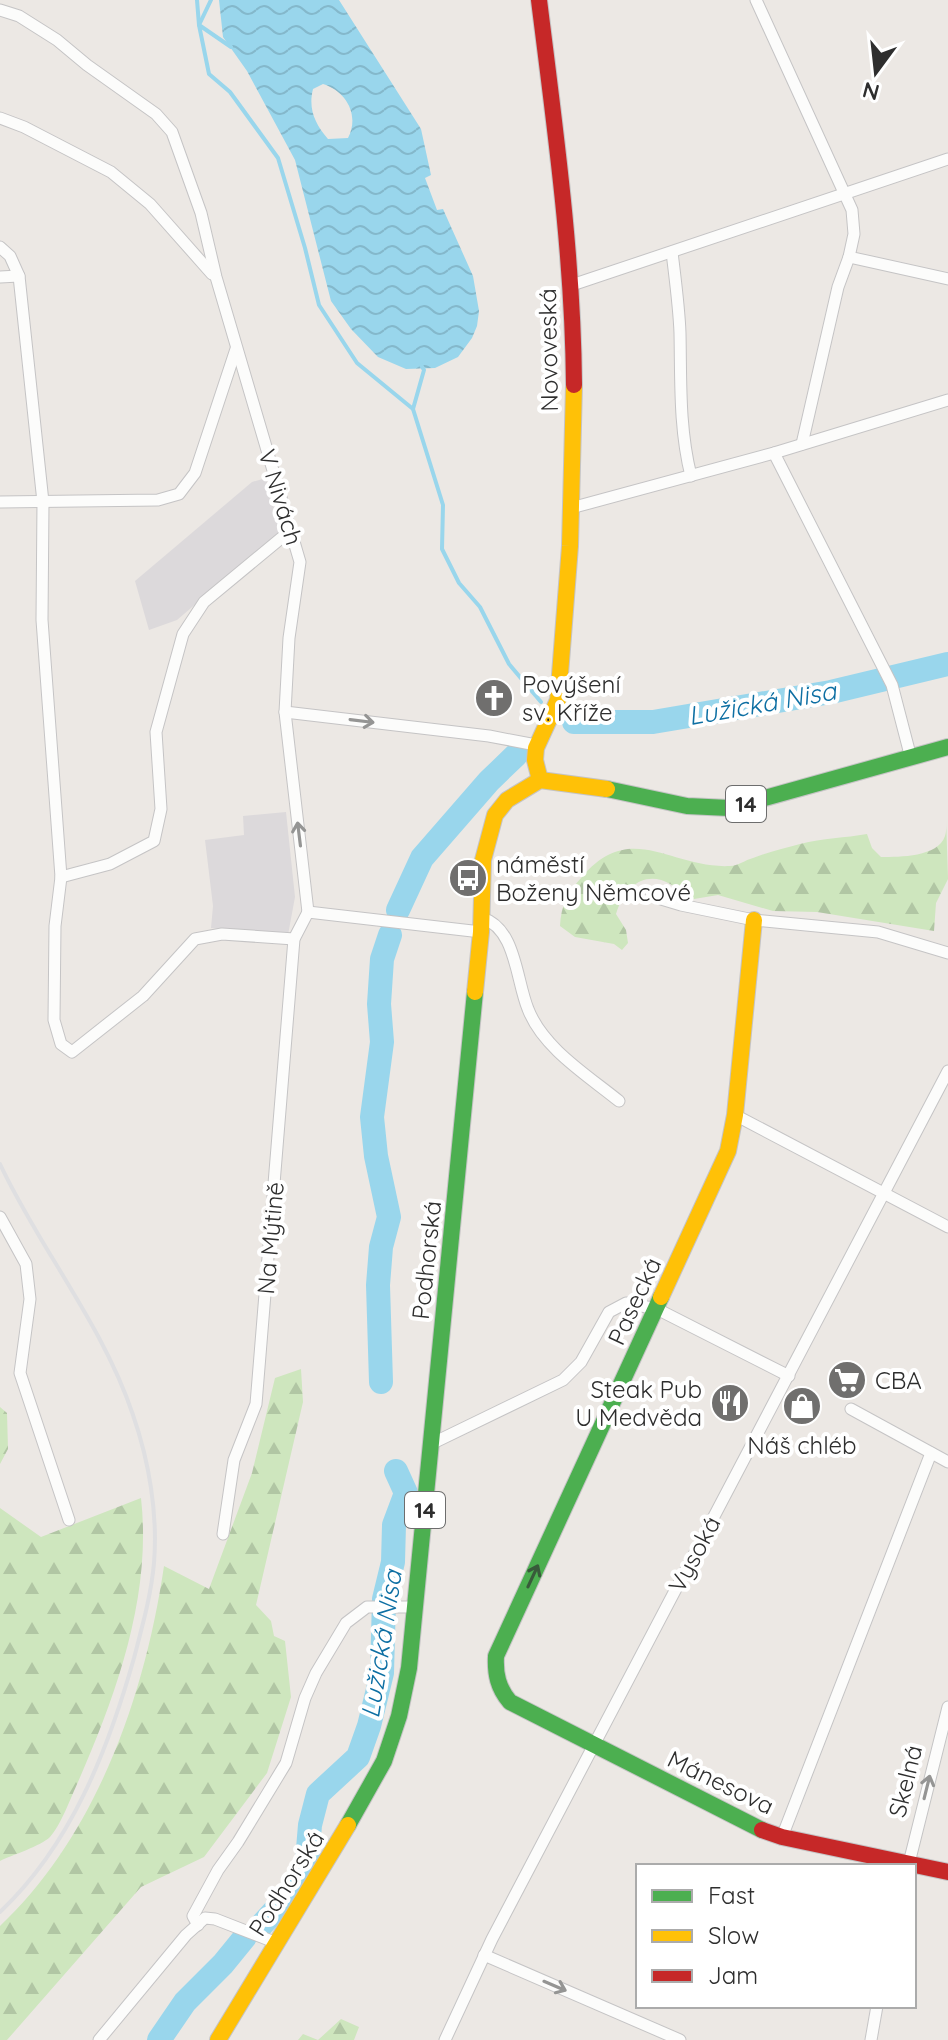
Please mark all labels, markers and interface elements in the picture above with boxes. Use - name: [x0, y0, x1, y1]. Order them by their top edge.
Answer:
- north arrow: [836, 32, 916, 112]
- text: N: [859, 76, 882, 107]
- street label: Novoveská: [532, 288, 564, 412]
- street label: V Nivách: [252, 446, 310, 548]
- place label: Povýšení sv. Kříže: [522, 669, 621, 727]
- water label: Lužická Nisa: [686, 674, 840, 732]
- church icon: Povýšení sv. Kříže: [473, 677, 515, 719]
- one-way arrow: [348, 714, 375, 729]
- road number: 14: [726, 786, 766, 822]
- one-way arrow: [291, 821, 306, 848]
- place label: náměstí Boženy Němcové: [496, 849, 691, 907]
- bus stop icon: náměstí Boženy Němcové: [447, 857, 489, 899]
- street label: Na Mýtině: [250, 1181, 290, 1295]
- street label: Podhorská: [405, 1199, 447, 1321]
- street label: Pasecká: [601, 1252, 667, 1350]
- supermarket icon: CBA: [826, 1359, 868, 1401]
- place label: CBA: [875, 1365, 922, 1395]
- place label: Steak Pub U Medvěda: [575, 1374, 702, 1432]
- restaurant icon: Steak Pub U Medvěda: [709, 1382, 751, 1424]
- shop icon: Náš chléb: [781, 1385, 823, 1427]
- place label: Náš chléb: [747, 1430, 857, 1460]
- road number: 14: [405, 1492, 445, 1528]
- street label: Vysoká: [661, 1511, 727, 1597]
- one-way arrow: [526, 1564, 541, 1588]
- water label: Lužická Nisa: [353, 1566, 409, 1720]
- street label: Skelná: [882, 1742, 928, 1820]
- street label: Mánesova: [663, 1743, 779, 1821]
- one-way arrow: [921, 1775, 936, 1801]
- street label: Podhorská: [242, 1825, 330, 1941]
- legend: [636, 1864, 916, 2008]
- text: Fast: [708, 1880, 755, 1910]
- text: Slow: [708, 1920, 759, 1950]
- text: Jam: [708, 1960, 758, 1990]
- one-way arrow: [542, 1979, 567, 1994]

